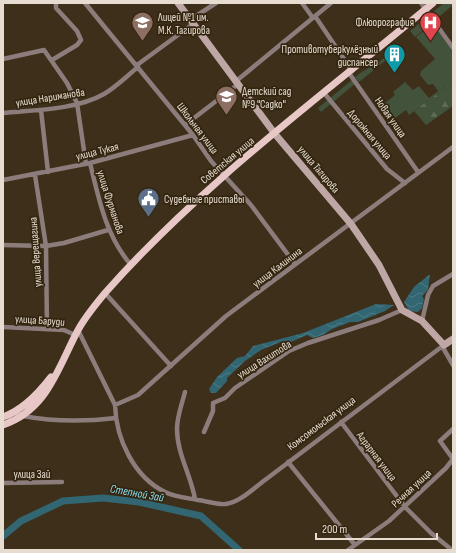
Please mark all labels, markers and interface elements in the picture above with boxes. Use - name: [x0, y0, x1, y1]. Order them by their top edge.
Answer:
- hospital icon: Флюорография: [417, 9, 443, 42]
- school or university icon: Лицей №1 им. М.К. Тагирова: [130, 10, 156, 43]
- place label: Лицей №1 им. М.К. Тагирова: [157, 11, 210, 37]
- place label: Флюорография: [356, 16, 414, 29]
- building icon: Противотуберкулёзный диспансер: [381, 42, 407, 75]
- place label: Противотуберкулёзный диспансер: [282, 43, 378, 69]
- school or university icon: Детский сад №9 "Садко": [213, 84, 239, 117]
- place label: Детский сад №9 "Садко": [242, 85, 291, 111]
- street label: улица Нариманова: [15, 86, 86, 109]
- street label: Новая улица: [372, 95, 409, 140]
- street label: Школьная улица: [174, 100, 221, 156]
- street label: Дорожная улица: [345, 107, 394, 162]
- street label: Советская улица: [198, 134, 257, 187]
- street label: улица Тукая: [74, 140, 120, 163]
- street label: улица Тагирова: [295, 143, 342, 196]
- street label: улица Фурманова: [94, 168, 127, 236]
- public building icon: Судебные приставы: [135, 186, 161, 219]
- place label: Судебные приставы: [164, 193, 244, 206]
- street label: улица Верещагина: [27, 216, 44, 287]
- street label: улица Калинина: [250, 245, 305, 290]
- street label: улица Баруди: [15, 312, 66, 329]
- street label: улица Вахитова: [235, 338, 294, 381]
- street label: Комсомольская улица: [285, 394, 358, 453]
- street label: Аграрная улица: [353, 428, 399, 484]
- street label: Речная улица: [389, 467, 434, 510]
- street label: улица Зай: [14, 468, 51, 481]
- water label: Степной Зай: [109, 481, 165, 506]
- scale bar: [316, 515, 437, 541]
- text: 200 m: [322, 522, 348, 537]

